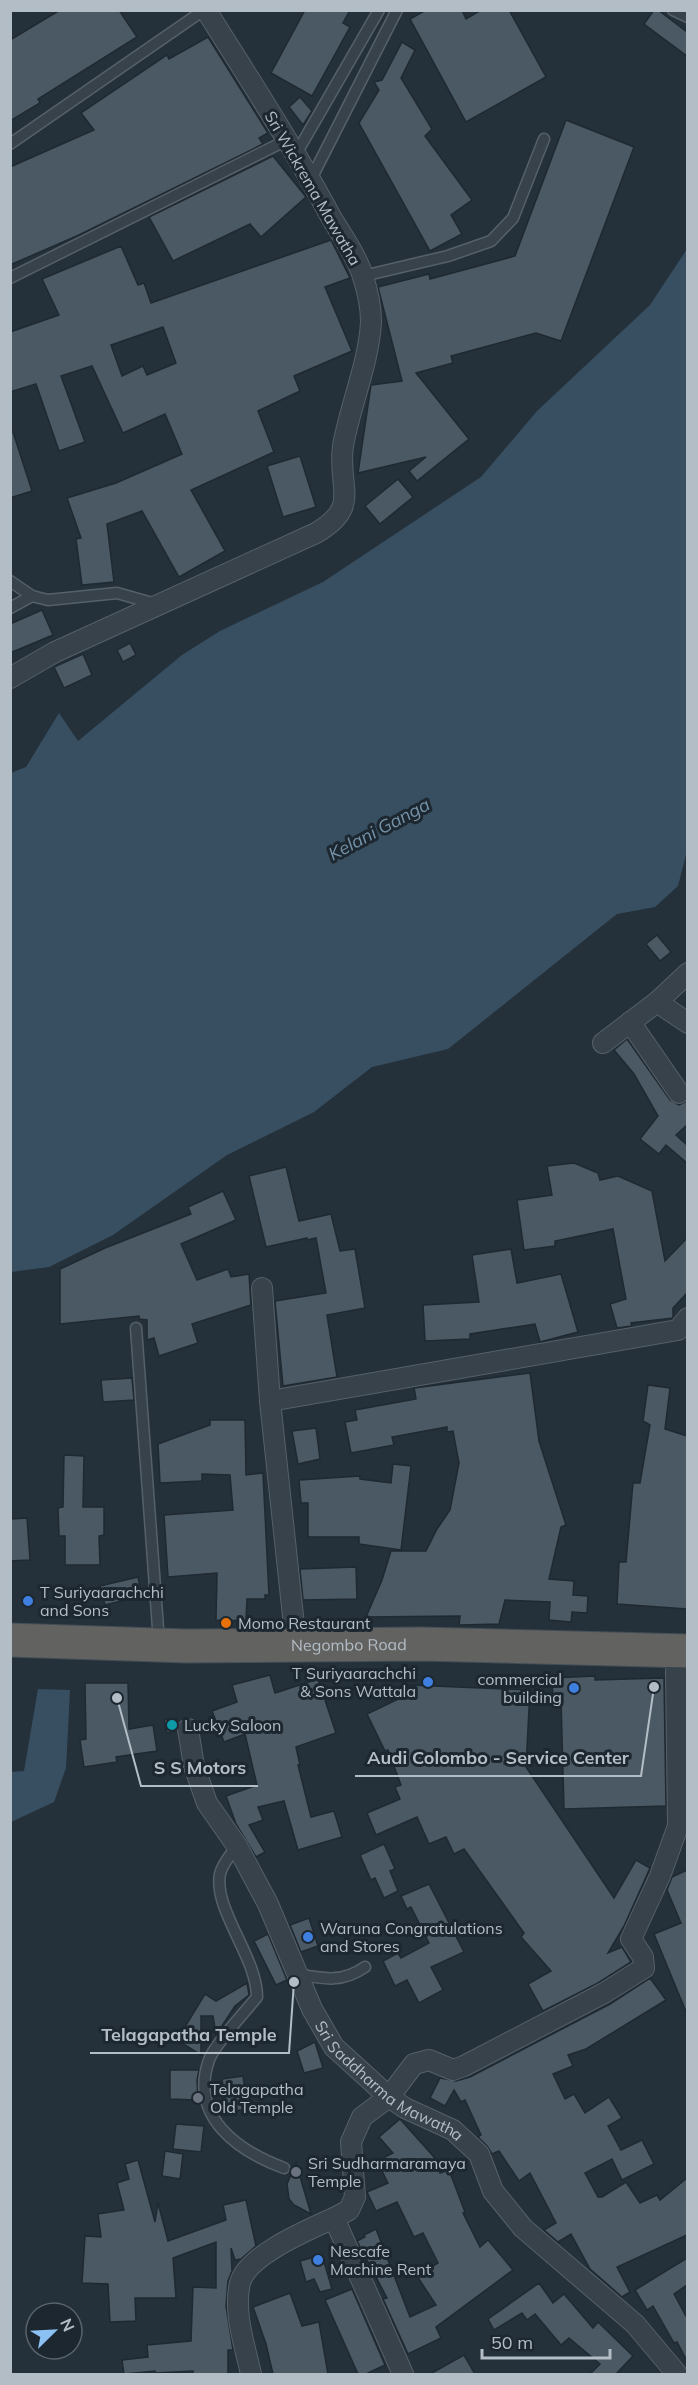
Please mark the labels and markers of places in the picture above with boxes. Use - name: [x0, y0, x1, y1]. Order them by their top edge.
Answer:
- place label: T Suriyaarachchi and Sons: [40, 1582, 164, 1620]
- marker: T Suriyaarachchi and Sons: [21, 1594, 35, 1608]
- place label: Momo Restaurant: [238, 1613, 371, 1633]
- marker: Momo Restaurant: [219, 1616, 233, 1630]
- place label: T Suriyaarachchi & Sons Wattala: [292, 1663, 416, 1701]
- place label: commercial building: [477, 1669, 562, 1707]
- marker: T Suriyaarachchi & Sons Wattala: [421, 1675, 435, 1689]
- marker: commercial building: [567, 1681, 581, 1695]
- place label: Lucky Saloon: [184, 1715, 281, 1735]
- marker: Lucky Saloon: [165, 1718, 179, 1732]
- callout: Audi Colombo - Service Center: [355, 1740, 641, 1776]
- callout: S S Motors: [141, 1750, 258, 1786]
- place label: Waruna Congratulations and Stores: [320, 1918, 503, 1956]
- marker: Waruna Congratulations and Stores: [301, 1930, 315, 1944]
- callout: Telagapatha Temple: [90, 2017, 289, 2053]
- place label: Telagapatha Old Temple: [210, 2079, 304, 2117]
- marker: Telagapatha Old Temple: [191, 2091, 205, 2105]
- place label: Sri Sudharmaramaya Temple: [308, 2153, 466, 2191]
- marker: Sri Sudharmaramaya Temple: [289, 2165, 303, 2179]
- place label: Nescafe Machine Rent: [330, 2241, 432, 2279]
- marker: Nescafe Machine Rent: [311, 2253, 325, 2267]

